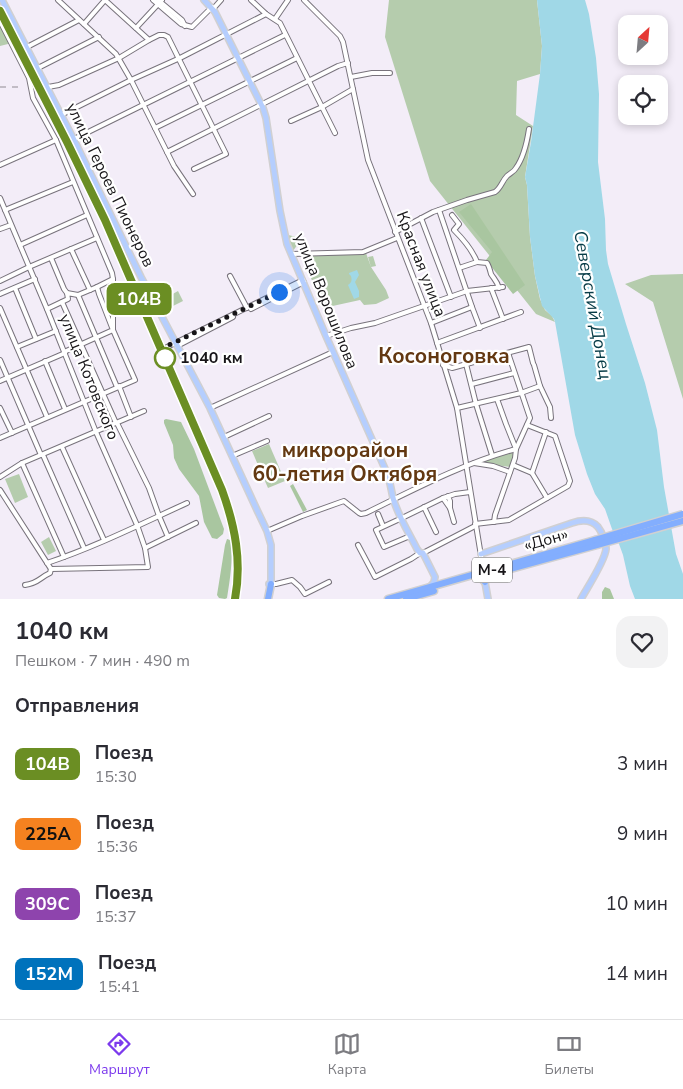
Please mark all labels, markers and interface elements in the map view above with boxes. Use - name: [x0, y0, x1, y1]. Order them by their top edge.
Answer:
- north arrow: [618, 15, 668, 65]
- map controls: [618, 15, 668, 125]
- button: locate: [618, 75, 668, 125]
- street label: улица Героев Пионеров: [61, 99, 159, 271]
- street label: Красная улица: [391, 208, 451, 320]
- water label: Северский Донец: [568, 229, 618, 381]
- street label: улица Ворошилова: [289, 230, 363, 372]
- your location: [267, 280, 292, 305]
- line badge: 104В: [104, 283, 174, 315]
- text: 104В: [117, 287, 161, 311]
- street label: улица Котовского: [54, 311, 124, 443]
- district label: Косоноговка: [378, 342, 510, 370]
- marker: 1040 км: [154, 347, 176, 369]
- place label: 1040 км: [180, 347, 243, 369]
- district label: микрорайон 60-летия Октября: [253, 436, 437, 488]
- street label: «Дон»: [521, 523, 571, 557]
- road number: М-4: [472, 558, 512, 582]
- text: 1040 км: [15, 615, 109, 647]
- button: heart: [616, 616, 668, 668]
- text: Пешком · 7 мин · 490 m: [15, 650, 190, 672]
- text: Отправления: [15, 693, 139, 719]
- text: Поезд: [95, 740, 153, 766]
- text: 3 мин: [617, 751, 668, 777]
- text: 104В: [25, 752, 70, 776]
- text: 15:30: [95, 766, 137, 788]
- text: Поезд: [96, 810, 154, 836]
- text: 9 мин: [617, 821, 668, 847]
- text: 225А: [25, 822, 71, 846]
- text: 15:36: [96, 836, 138, 858]
- text: Поезд: [95, 880, 153, 906]
- text: 10 мин: [606, 891, 668, 917]
- text: 309С: [25, 892, 70, 916]
- text: 15:37: [95, 906, 137, 928]
- text: Поезд: [98, 950, 156, 976]
- text: 14 мин: [606, 961, 668, 987]
- text: 152М: [25, 962, 73, 986]
- text: 15:41: [98, 976, 140, 998]
- tab: Маршрут: [89, 1030, 150, 1079]
- tab: Карта: [328, 1030, 366, 1079]
- tab: Билеты: [544, 1030, 594, 1079]

